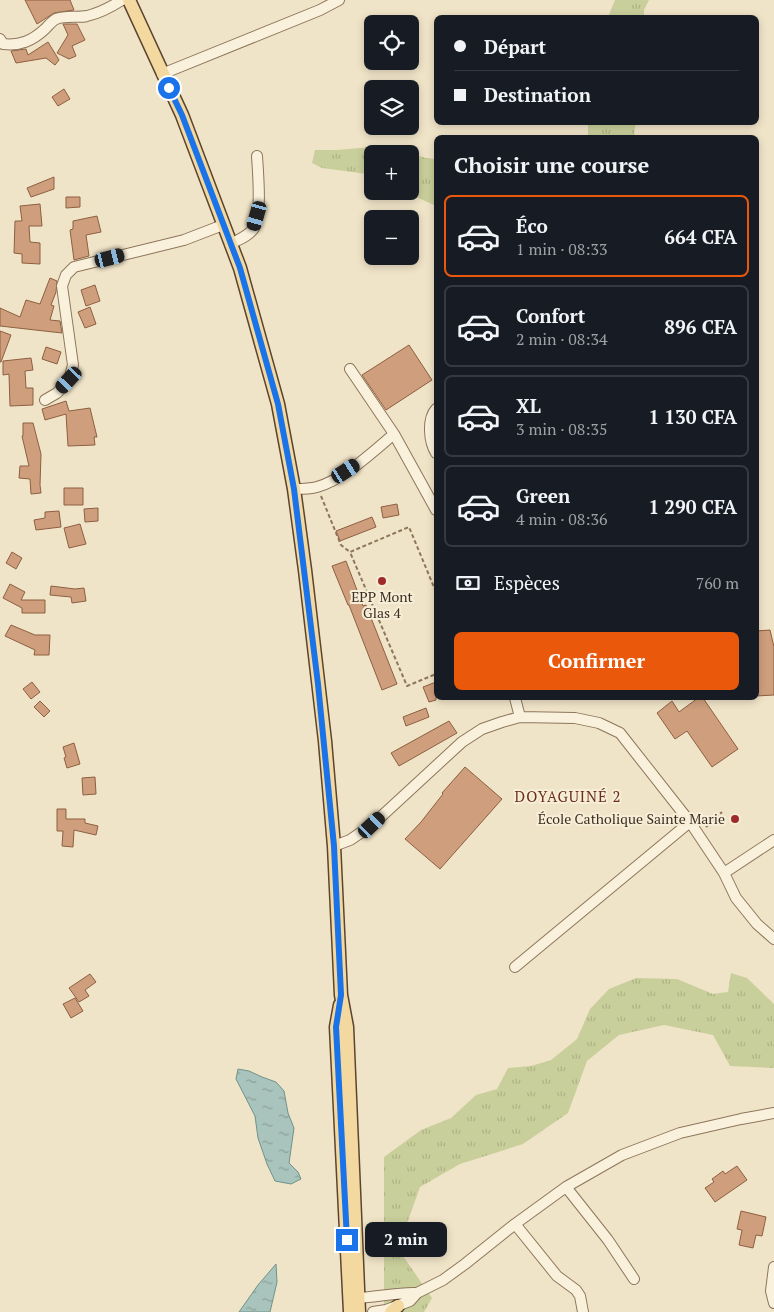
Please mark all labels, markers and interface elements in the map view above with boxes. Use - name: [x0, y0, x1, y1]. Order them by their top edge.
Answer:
- map controls: [364, 15, 419, 265]
- button: locate: [364, 15, 419, 70]
- text: Départ: [484, 34, 546, 59]
- route start: [158, 77, 180, 99]
- button: layers: [364, 80, 419, 135]
- text: Destination: [484, 82, 591, 107]
- button: +: [364, 145, 419, 200]
- text: Choisir une course: [454, 150, 649, 179]
- car: [245, 200, 268, 232]
- button: −: [364, 210, 419, 265]
- text: Éco: [516, 213, 548, 238]
- icon: car: [456, 214, 501, 259]
- text: 664 CFA: [664, 224, 737, 249]
- text: 1 min · 08:33: [516, 238, 608, 260]
- car: [93, 247, 126, 269]
- text: Confort: [516, 303, 585, 328]
- icon: car: [456, 304, 501, 349]
- text: 896 CFA: [664, 314, 737, 339]
- text: 2 min · 08:34: [516, 328, 608, 350]
- car: [53, 364, 84, 396]
- text: XL: [516, 393, 541, 418]
- icon: car: [456, 394, 501, 439]
- text: 1 130 CFA: [648, 404, 737, 429]
- text: 3 min · 08:35: [516, 418, 608, 440]
- car: [329, 457, 362, 485]
- text: Green: [516, 483, 570, 508]
- icon: car: [456, 484, 501, 529]
- text: 1 290 CFA: [648, 494, 737, 519]
- text: 4 min · 08:36: [516, 508, 608, 530]
- icon: cash: [454, 569, 482, 597]
- text: Espèces: [494, 570, 560, 595]
- text: 760 m: [696, 572, 739, 594]
- marker: EPP Mont Glas 4: [376, 575, 388, 587]
- place label: EPP Mont Glas 4: [351, 587, 414, 622]
- button: Confirmer: [454, 632, 739, 690]
- district label: DOYAGUINÉ 2: [515, 786, 621, 806]
- car: [355, 809, 388, 841]
- place label: École Catholique Sainte Marie: [538, 809, 725, 828]
- marker: École Catholique Sainte Marie: [729, 813, 741, 825]
- callout: 2 min: [364, 1222, 447, 1258]
- text: 2 min: [384, 1228, 428, 1250]
- route end: [336, 1229, 358, 1251]

